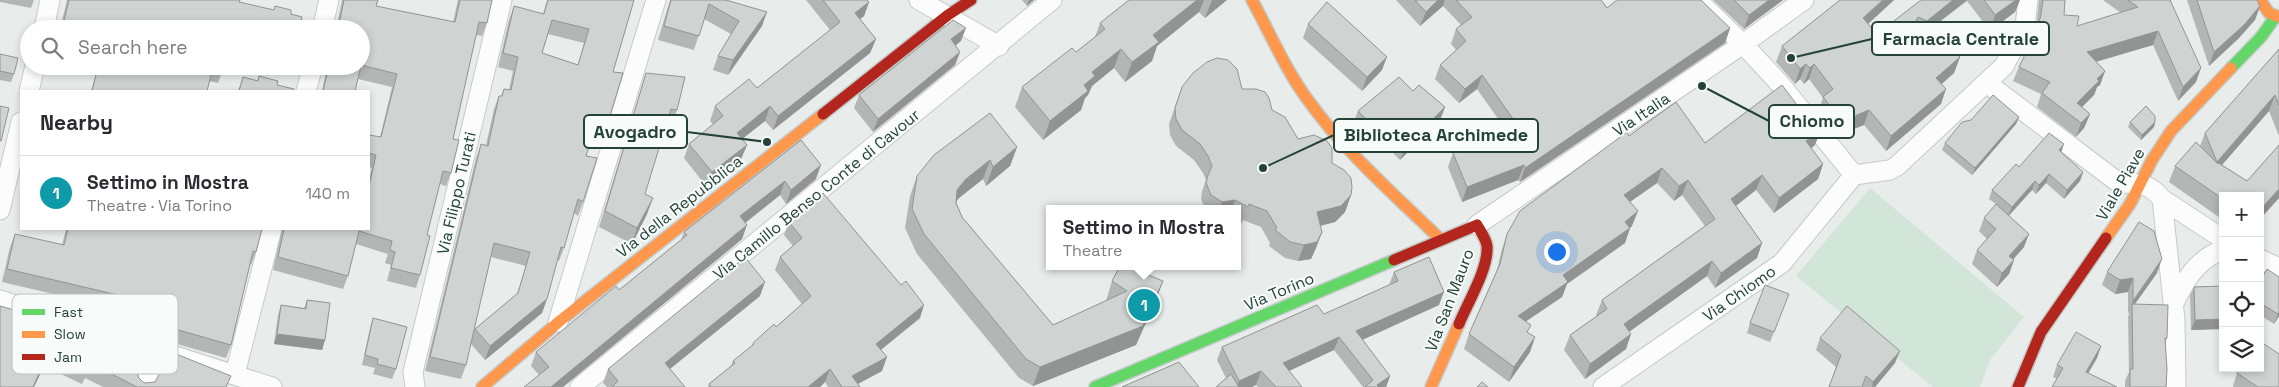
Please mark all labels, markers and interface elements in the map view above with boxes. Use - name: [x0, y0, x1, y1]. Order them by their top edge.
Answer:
- search box: [20, 20, 370, 75]
- callout: Farmacia Centrale: [1872, 22, 2049, 55]
- text: Farmacia Centrale: [1883, 27, 2039, 50]
- icon: search: [38, 34, 66, 62]
- text: Search here: [78, 35, 188, 60]
- street label: Via Italia: [1609, 88, 1674, 141]
- street label: Via Camillo Benso Conte di Cavour: [709, 104, 924, 284]
- callout: Chiomo: [1769, 105, 1854, 138]
- text: Nearby: [40, 109, 113, 136]
- text: Chiomo: [1780, 109, 1844, 132]
- callout: Avogadro: [584, 115, 687, 148]
- callout: Biblioteca Archimede: [1334, 119, 1538, 152]
- text: Avogadro: [594, 120, 676, 143]
- text: Biblioteca Archimede: [1344, 123, 1528, 146]
- street label: Via Filippo Turati: [432, 130, 481, 257]
- street label: Viale Piave: [2091, 144, 2150, 224]
- street label: Via della Repubblica: [612, 150, 747, 262]
- text: Settimo in Mostra: [87, 170, 249, 195]
- text: 1: [52, 183, 60, 204]
- text: 140 m: [305, 183, 350, 204]
- map controls: [2219, 192, 2264, 372]
- button: +: [2219, 192, 2264, 237]
- text: Theatre · Via Torino: [87, 195, 232, 216]
- popup: [1046, 205, 1241, 270]
- text: Settimo in Mostra: [1063, 215, 1224, 240]
- button: −: [2219, 237, 2264, 282]
- your location: [1544, 239, 1570, 265]
- text: Theatre: [1063, 240, 1123, 261]
- street label: Via San Mauro: [1420, 246, 1479, 355]
- street label: Via Chiomo: [1699, 261, 1780, 326]
- street label: Via Torino: [1241, 267, 1317, 316]
- button: locate: [2219, 282, 2264, 327]
- pin: 1: [1128, 286, 1160, 324]
- legend: [12, 294, 178, 374]
- text: Fast: [54, 303, 83, 321]
- text: Slow: [54, 325, 86, 343]
- button: layers: [2219, 327, 2264, 372]
- text: Jam: [54, 348, 82, 366]

